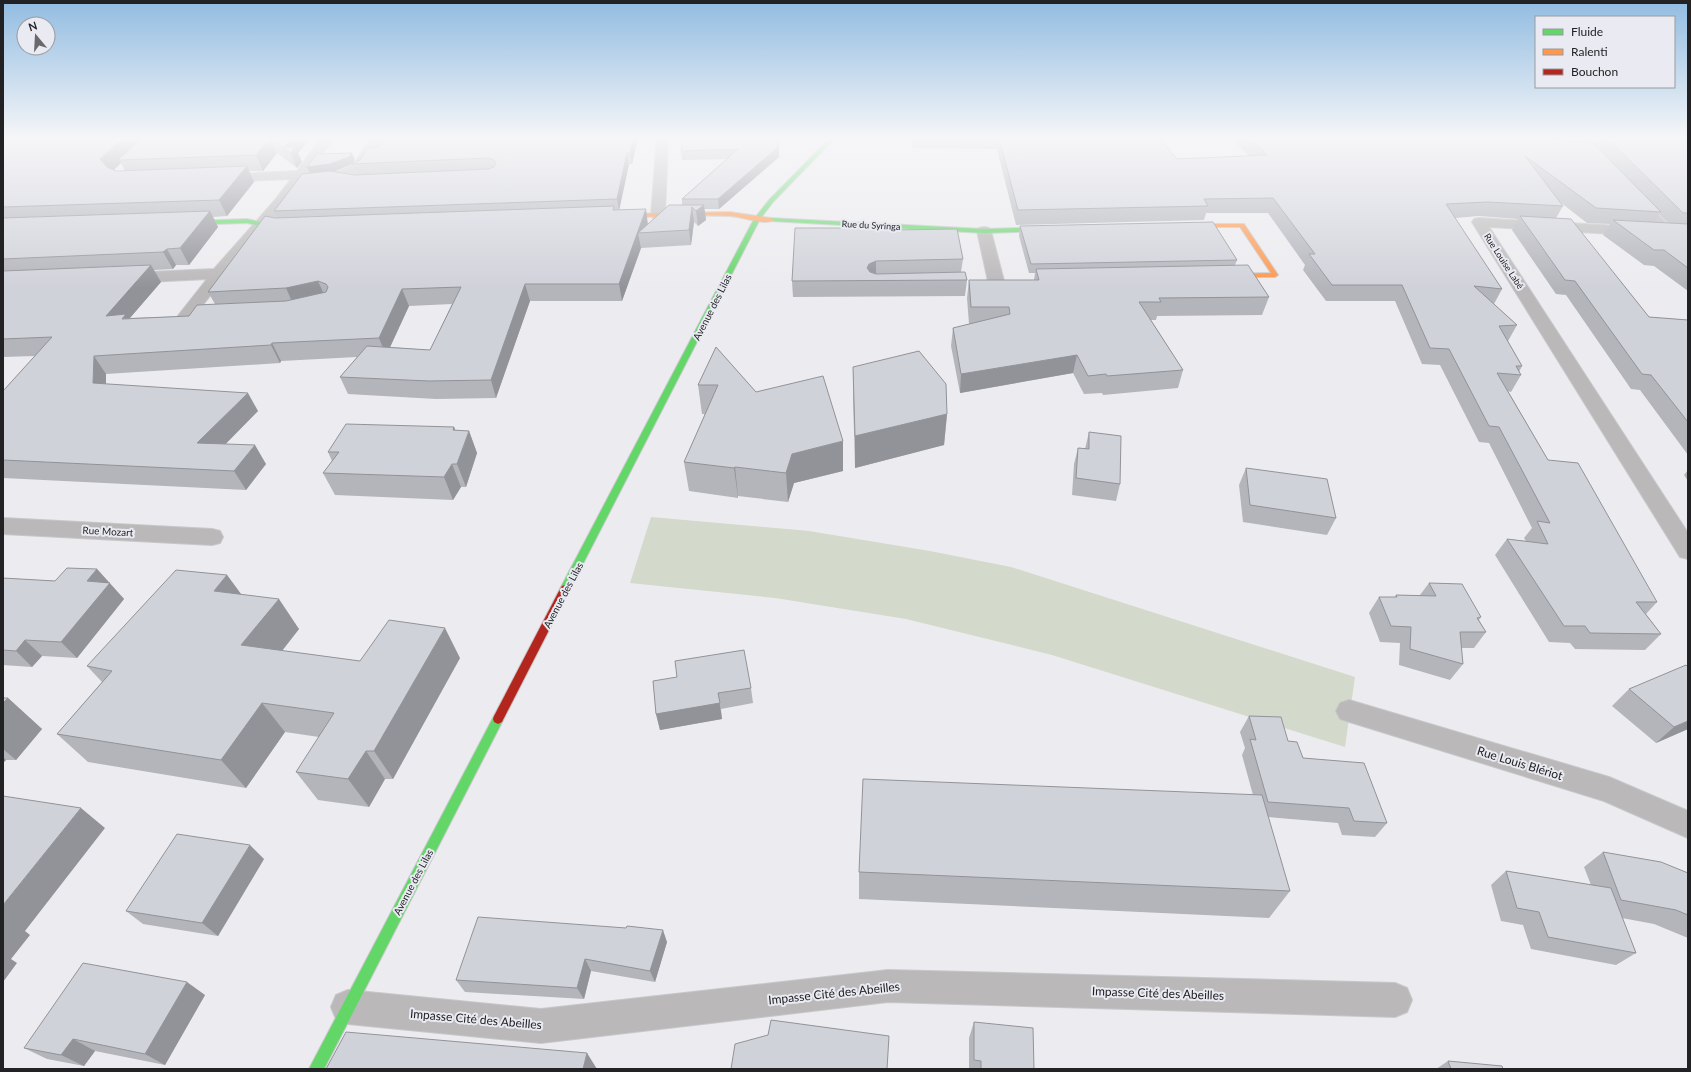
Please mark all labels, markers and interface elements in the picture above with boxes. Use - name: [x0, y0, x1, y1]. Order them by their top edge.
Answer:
- north arrow: [16, 16, 56, 56]
- legend: [1535, 16, 1675, 88]
- text: N: [27, 19, 39, 34]
- text: Fluide: [1571, 24, 1603, 39]
- text: Ralenti: [1571, 44, 1608, 59]
- text: Bouchon: [1571, 64, 1618, 79]
- street label: Rue du Syringa: [841, 218, 901, 232]
- street label: Rue Louise Labé: [1482, 231, 1526, 291]
- street label: Avenue des Lilas: [690, 272, 734, 342]
- street label: Rue Mozart: [82, 524, 134, 538]
- street label: Avenue des Lilas: [541, 560, 585, 630]
- street label: Rue Louis Blériot: [1475, 743, 1565, 783]
- street label: Avenue des Lilas: [391, 847, 435, 917]
- street label: Impasse Cité des Abeilles: [767, 979, 901, 1007]
- street label: Impasse Cité des Abeilles: [1092, 983, 1224, 1003]
- street label: Impasse Cité des Abeilles: [409, 1006, 543, 1032]

